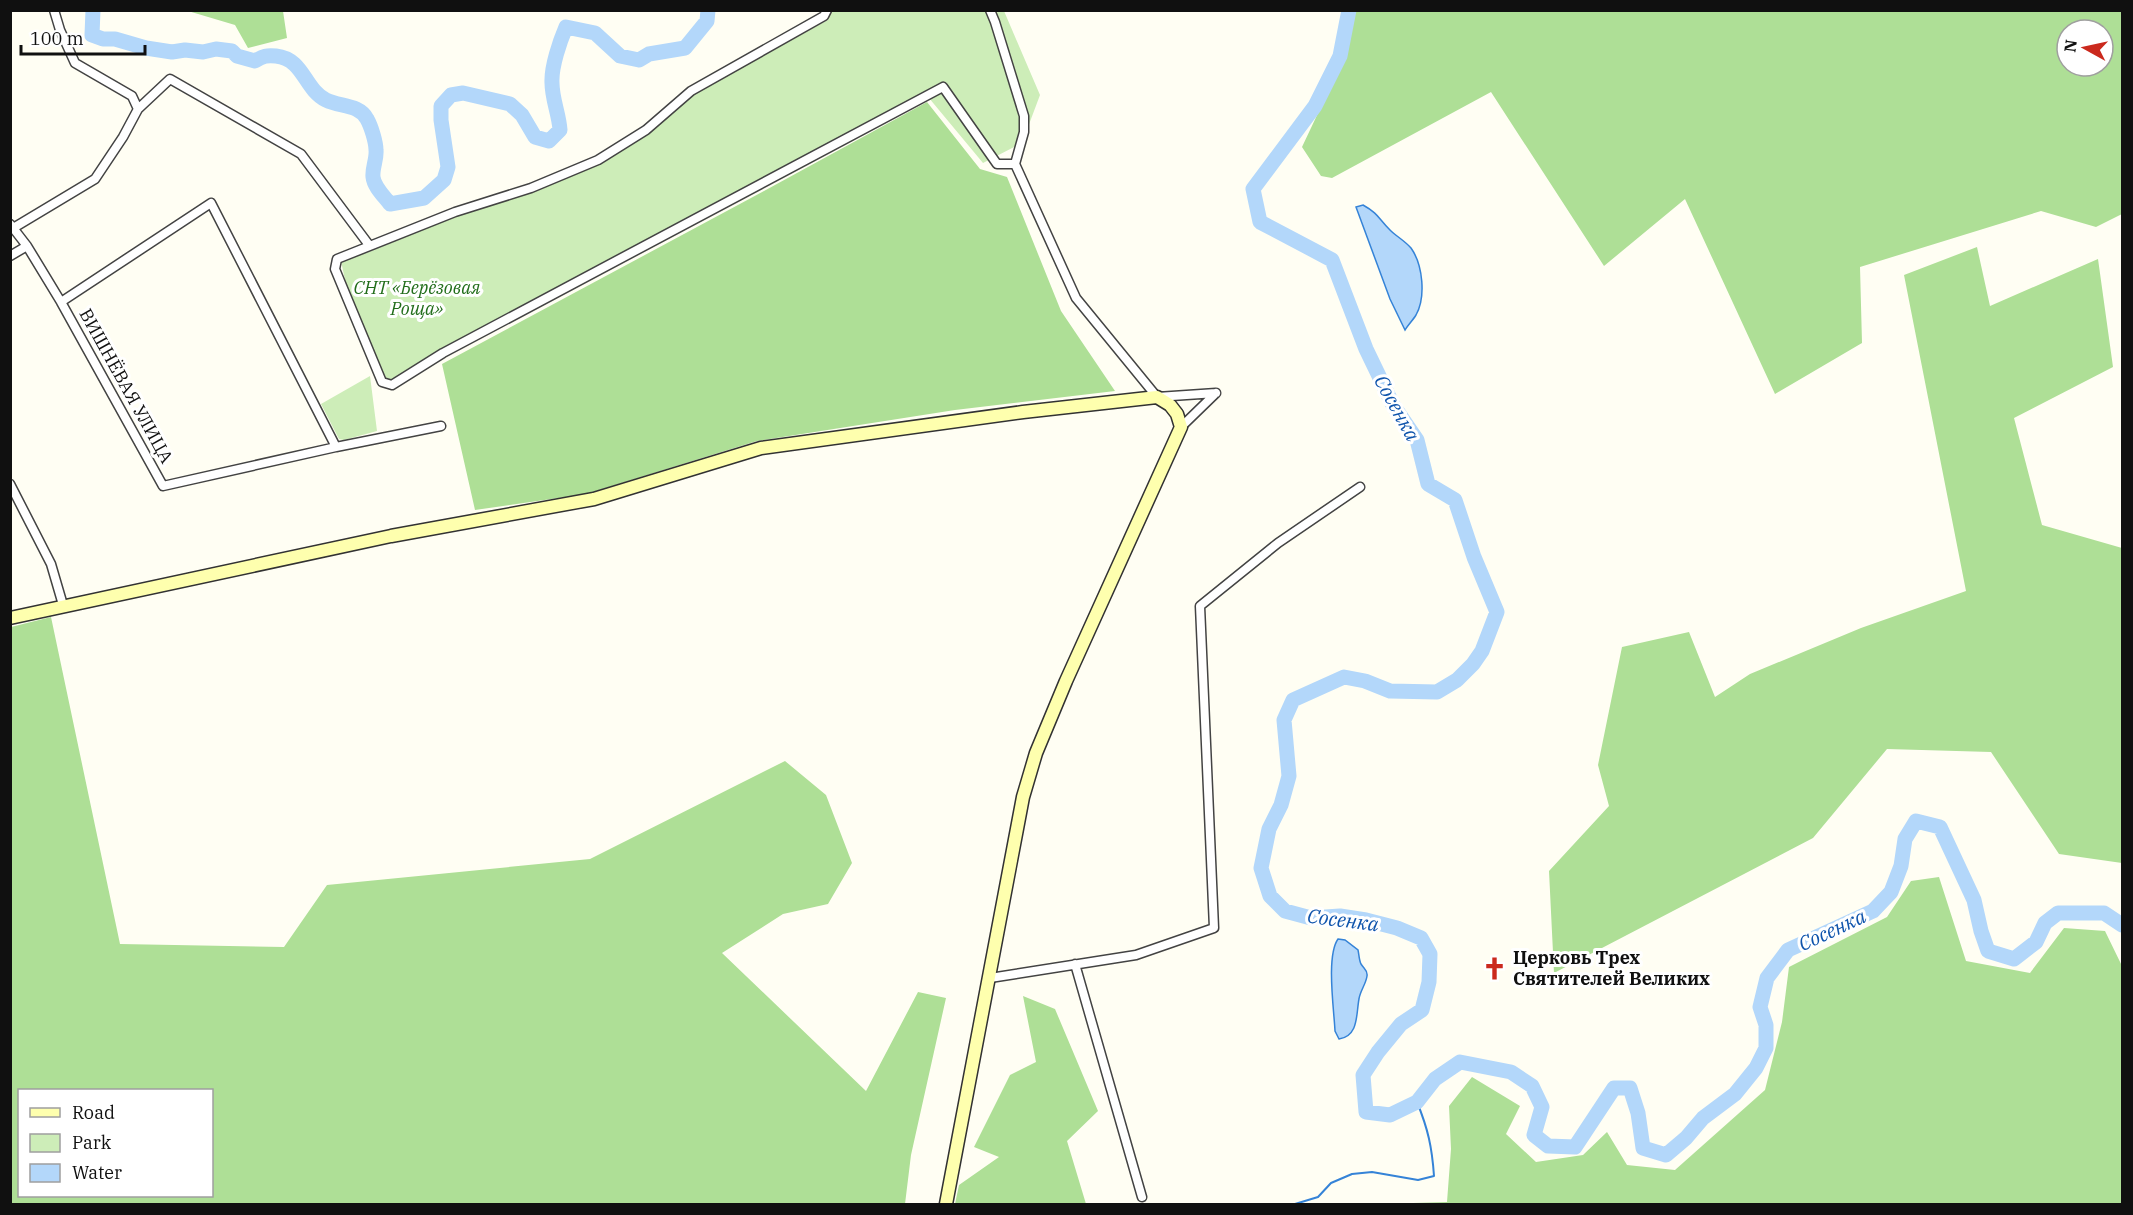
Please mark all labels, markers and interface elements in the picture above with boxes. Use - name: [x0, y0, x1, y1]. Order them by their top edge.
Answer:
- scale bar: [21, 18, 146, 56]
- north arrow: [2055, 18, 2115, 78]
- text: 100 m: [30, 27, 84, 50]
- text: N: [2059, 38, 2081, 54]
- park label: СНТ «Берёзовая Роща»: [354, 276, 481, 320]
- street label: ВИШНЁВАЯ УЛИЦА: [74, 304, 179, 468]
- water label: Сосенка: [1368, 370, 1427, 446]
- water label: Сосенка: [1306, 902, 1380, 937]
- water label: Сосенка: [1794, 902, 1870, 957]
- place label: Церковь Трех Святителей Великих: [1513, 946, 1710, 990]
- church icon: Церковь Трех Святителей Великих: [1482, 955, 1508, 981]
- legend: [18, 1089, 213, 1197]
- text: Road: [72, 1101, 115, 1124]
- text: Park: [72, 1131, 112, 1154]
- text: Water: [72, 1161, 122, 1184]

